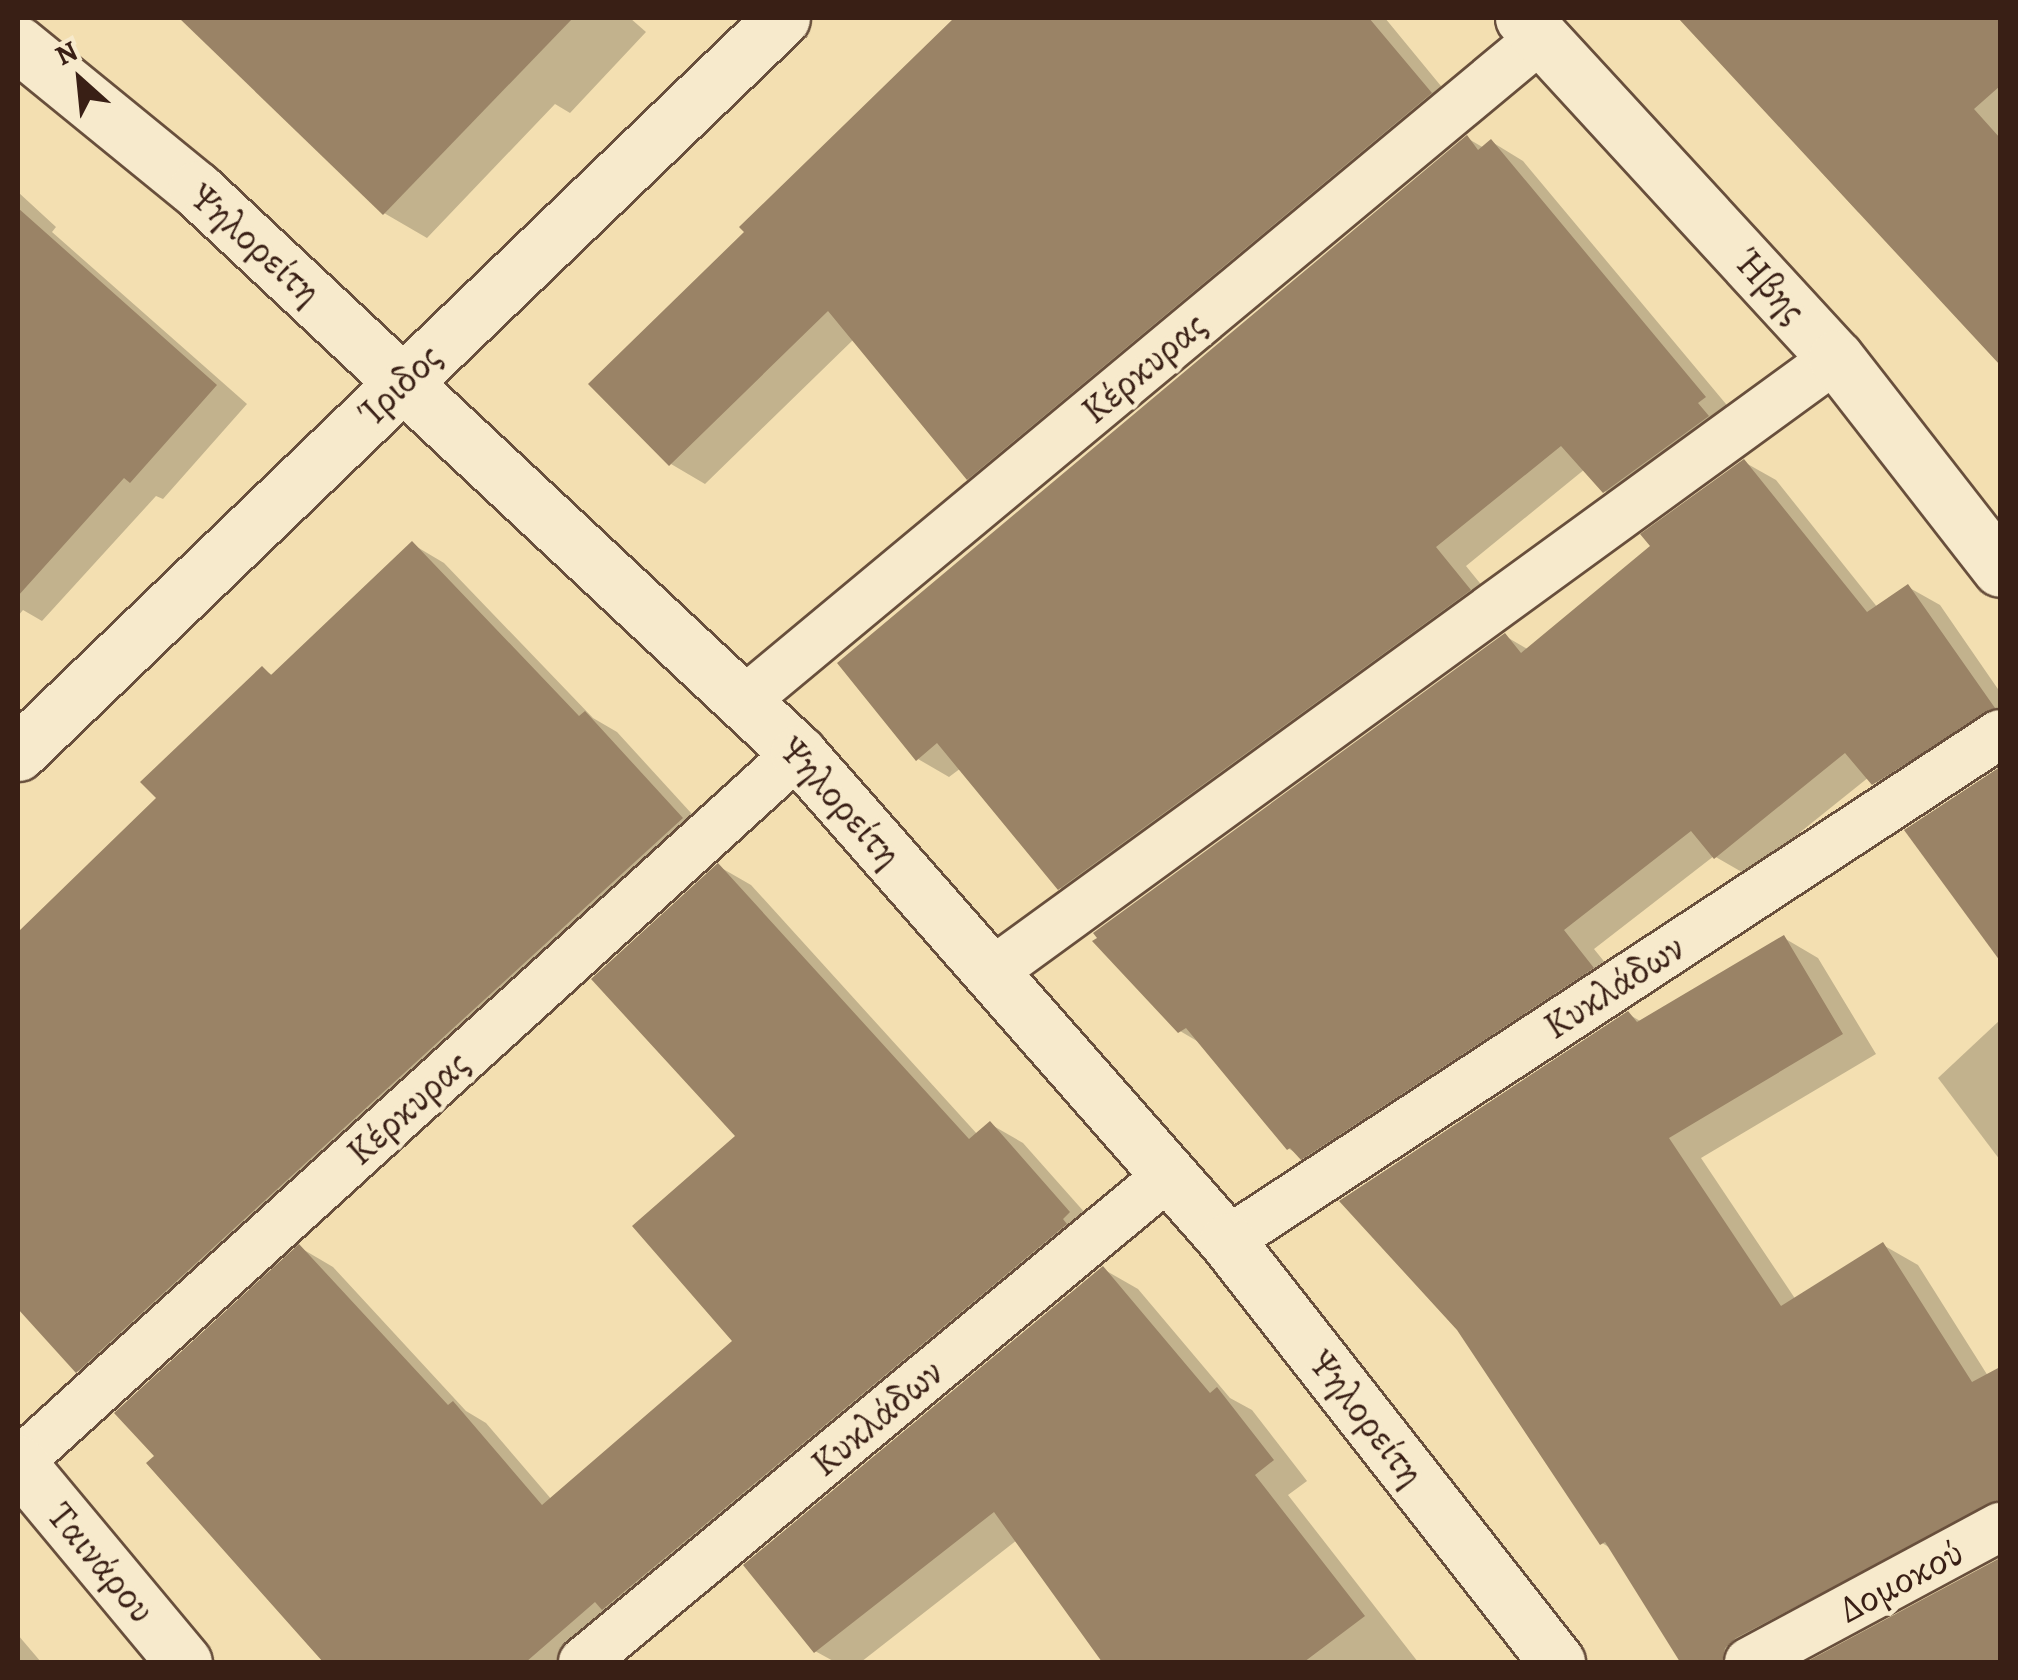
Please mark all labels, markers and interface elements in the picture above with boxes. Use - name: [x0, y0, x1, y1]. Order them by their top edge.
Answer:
- north arrow: [30, 30, 130, 130]
- text: N: [49, 32, 84, 75]
- street label: Ψηλορείτη: [180, 173, 330, 315]
- street label: Ήβης: [1725, 239, 1815, 333]
- street label: Κέρκυρας: [1072, 303, 1216, 433]
- street label: Ίριδος: [349, 335, 451, 435]
- street label: Ψηλορείτη: [769, 727, 911, 877]
- street label: Κυκλάδων: [1535, 925, 1693, 1049]
- street label: Κέρκυρας: [337, 1041, 479, 1175]
- street label: Ψηλορείτη: [1298, 1340, 1434, 1496]
- street label: Κυκλάδων: [802, 1350, 952, 1486]
- street label: Ταινάρου: [38, 1494, 164, 1632]
- street label: Δομοκού: [1831, 1529, 1971, 1633]

